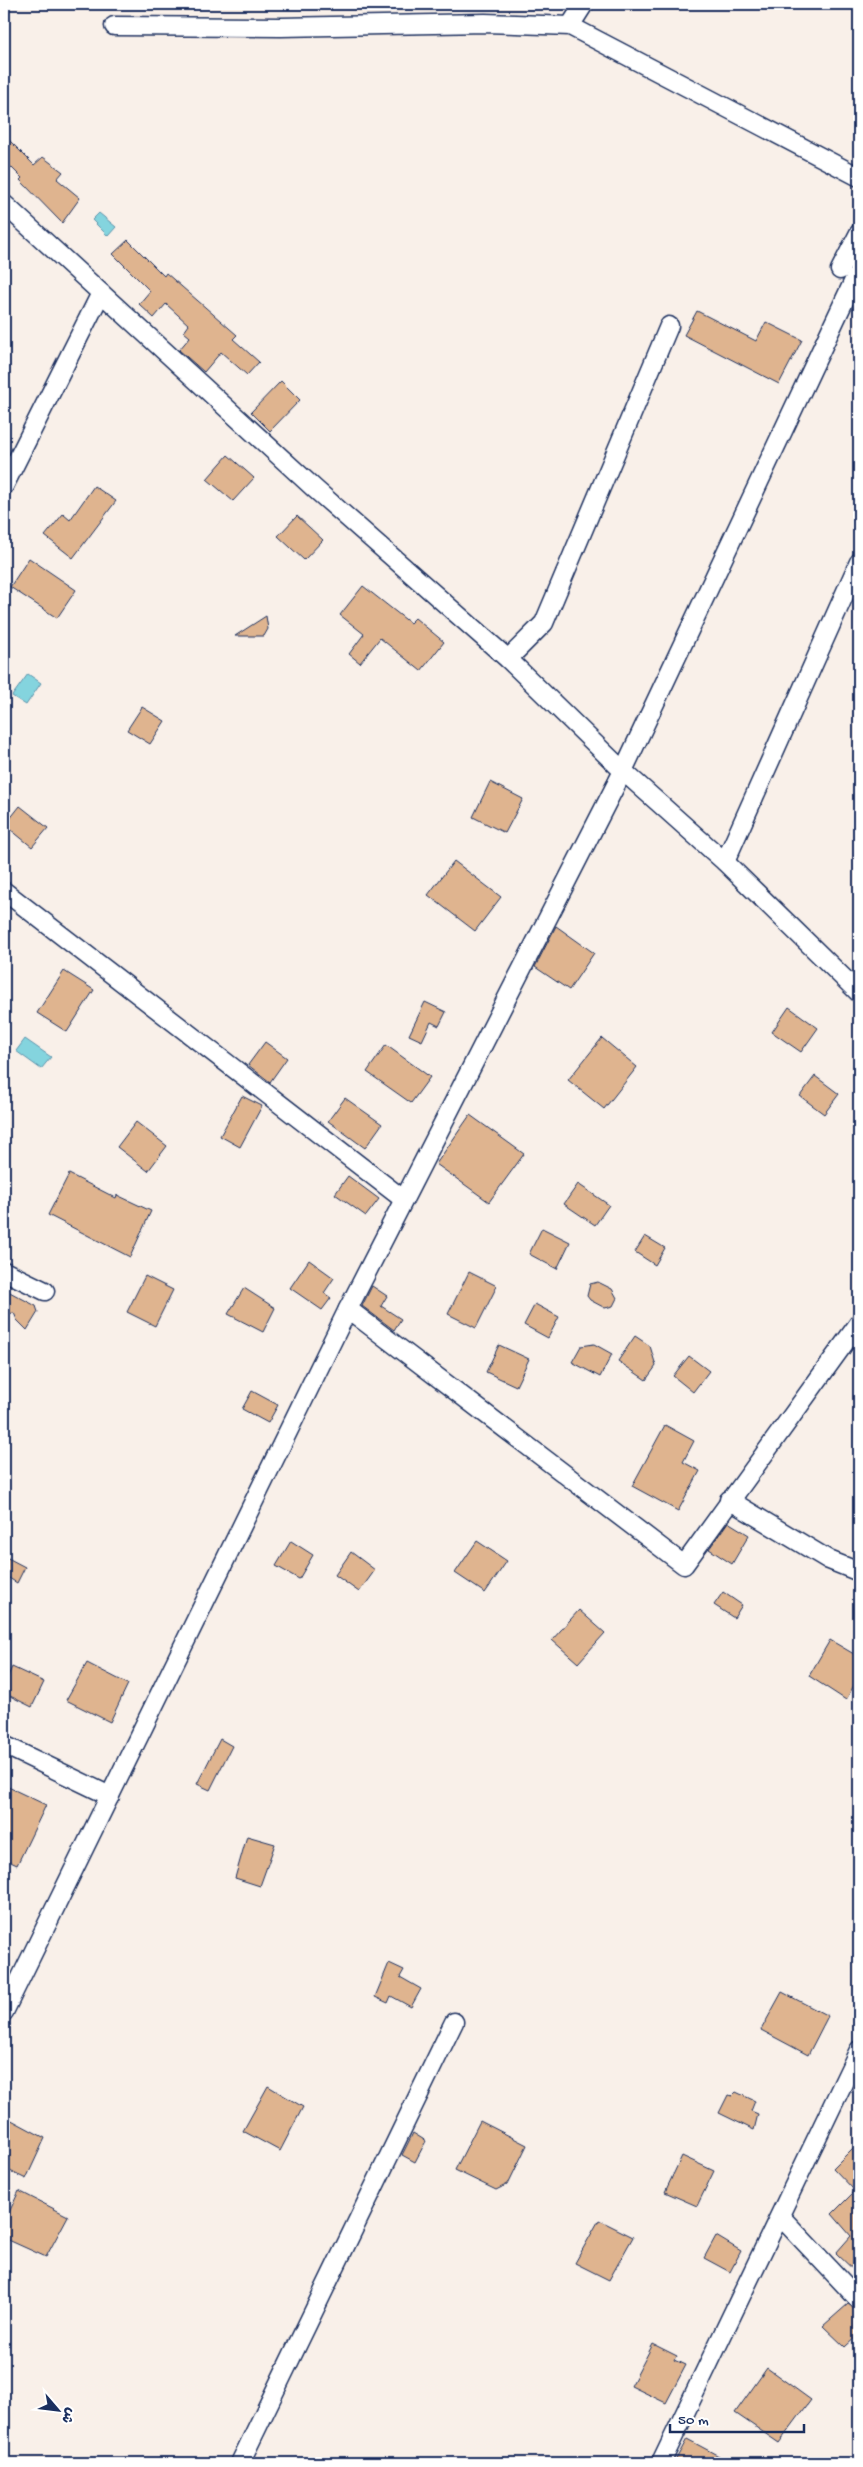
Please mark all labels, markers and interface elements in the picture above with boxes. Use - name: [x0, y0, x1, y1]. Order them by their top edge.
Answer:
- north arrow: [32, 2384, 82, 2434]
- scale bar: [670, 2402, 804, 2434]
- text: ش: [56, 2404, 78, 2426]
- text: 50 m: [678, 2412, 709, 2430]

